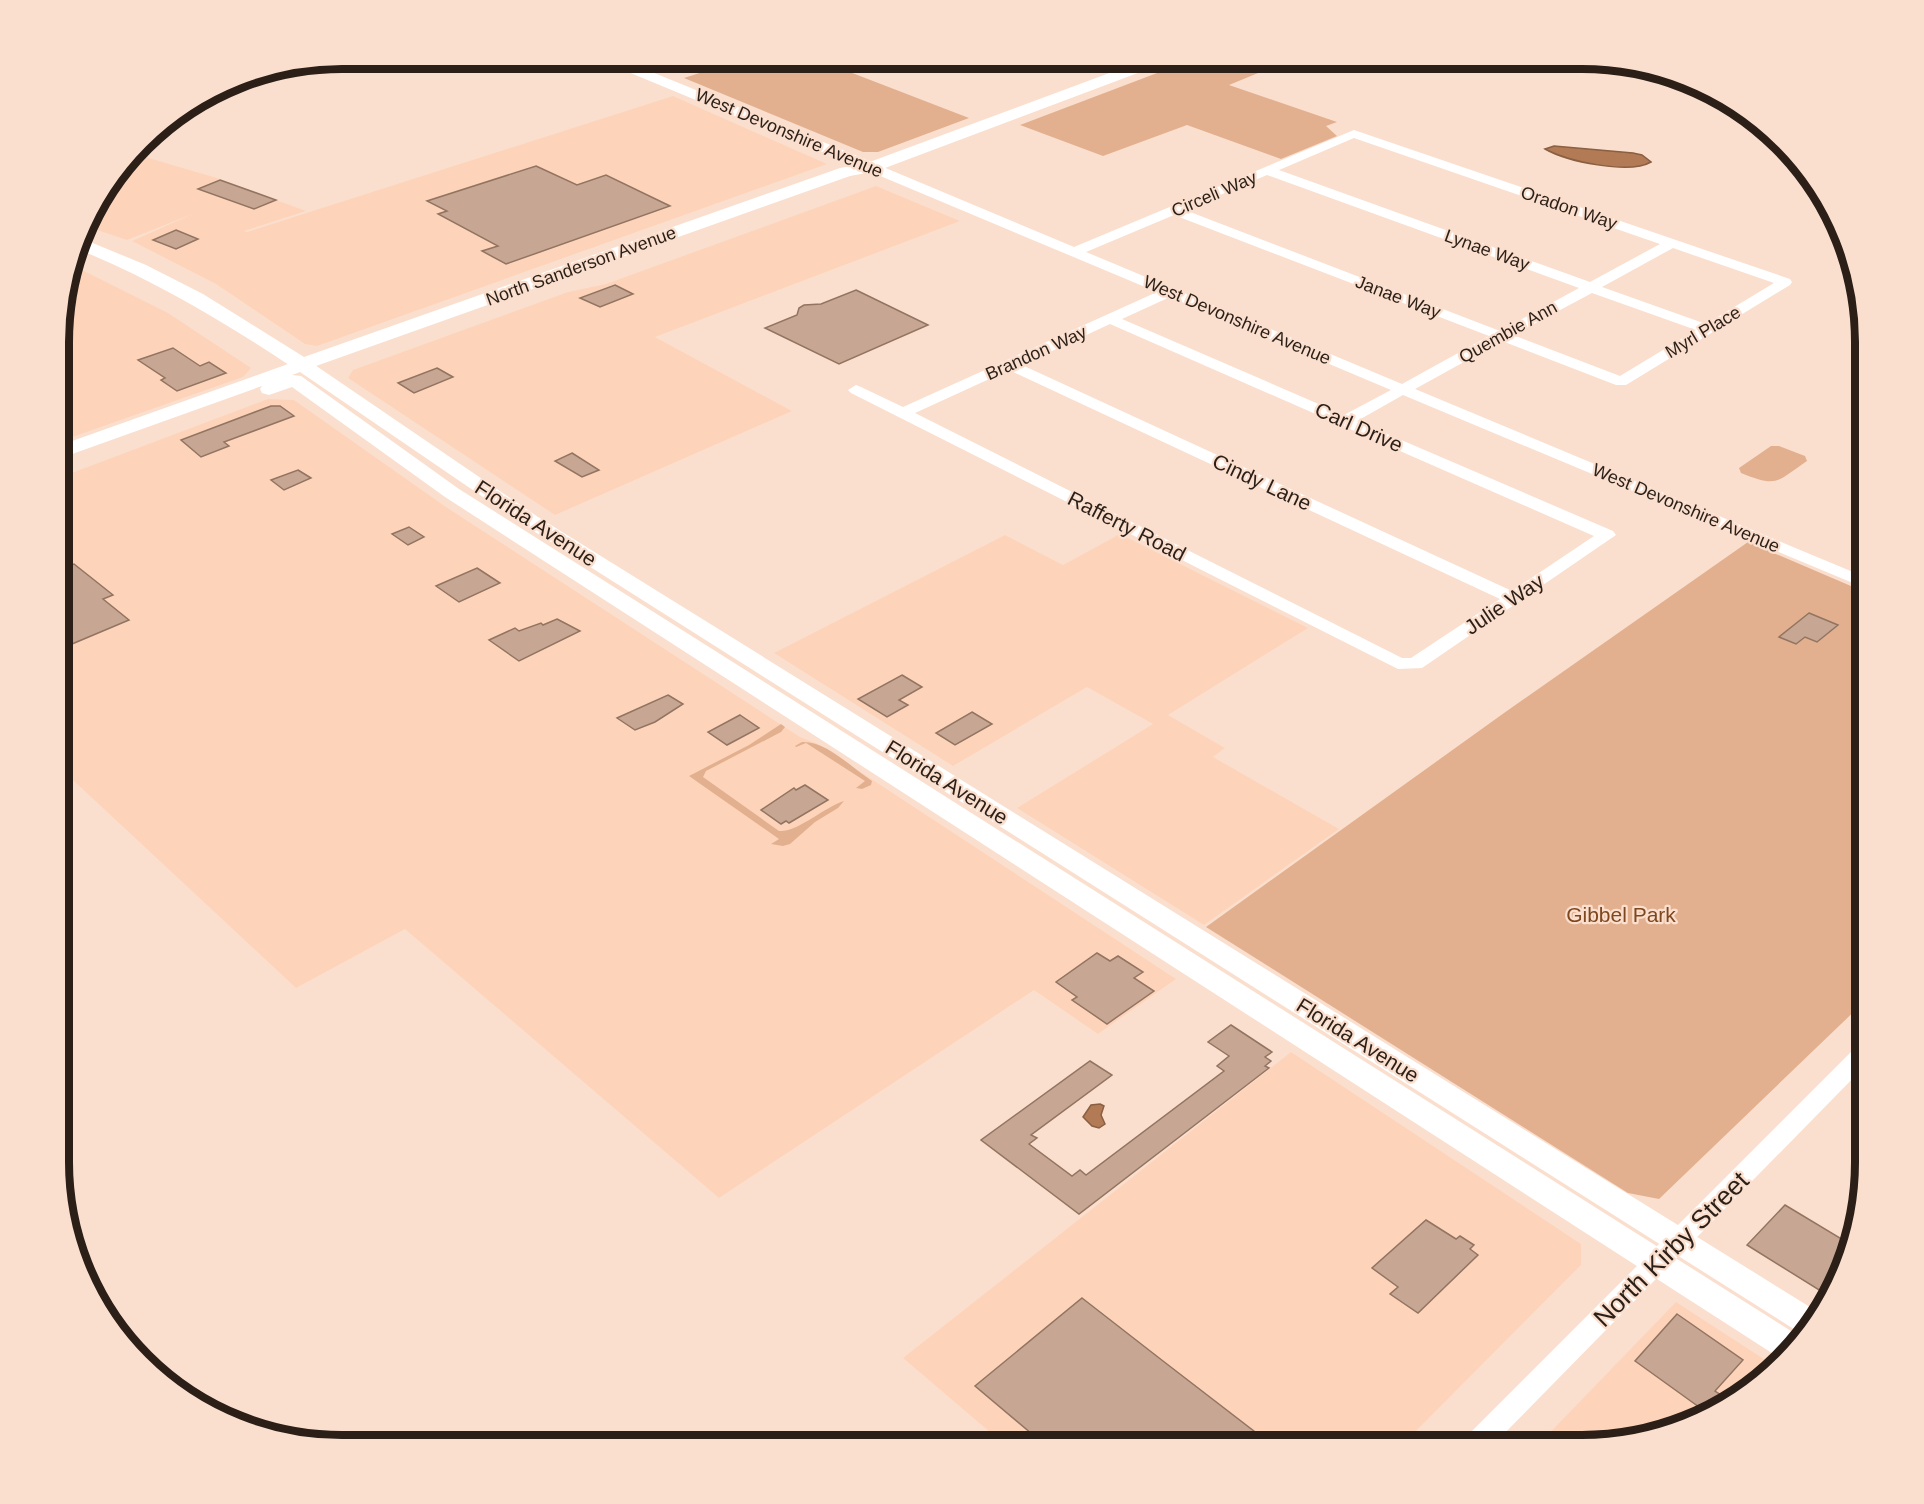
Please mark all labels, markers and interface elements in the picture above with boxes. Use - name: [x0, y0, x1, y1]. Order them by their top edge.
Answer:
- street label: West Devonshire Avenue: [692, 84, 886, 182]
- street label: Circeli Way: [1169, 167, 1259, 221]
- street label: Oradon Way: [1518, 182, 1620, 234]
- street label: North Sanderson Avenue: [483, 222, 679, 310]
- street label: Lynae Way: [1442, 225, 1532, 275]
- street label: West Devonshire Avenue: [1140, 271, 1334, 369]
- street label: Janae Way: [1353, 272, 1443, 322]
- street label: Quembie Ann: [1455, 297, 1561, 367]
- street label: Myrl Place: [1662, 302, 1744, 362]
- street label: Brandon Way: [982, 322, 1090, 384]
- street label: Carl Drive: [1312, 398, 1406, 456]
- street label: Cindy Lane: [1209, 449, 1315, 515]
- street label: West Devonshire Avenue: [1589, 459, 1783, 557]
- street label: Florida Avenue: [471, 475, 601, 571]
- street label: Rafferty Road: [1064, 486, 1190, 566]
- street label: Julie Way: [1460, 569, 1548, 639]
- street label: Florida Avenue: [882, 735, 1012, 829]
- park label: Gibbel Park: [1566, 903, 1676, 926]
- street label: Florida Avenue: [1293, 993, 1423, 1087]
- street label: North Kirby Street: [1587, 1165, 1755, 1333]

